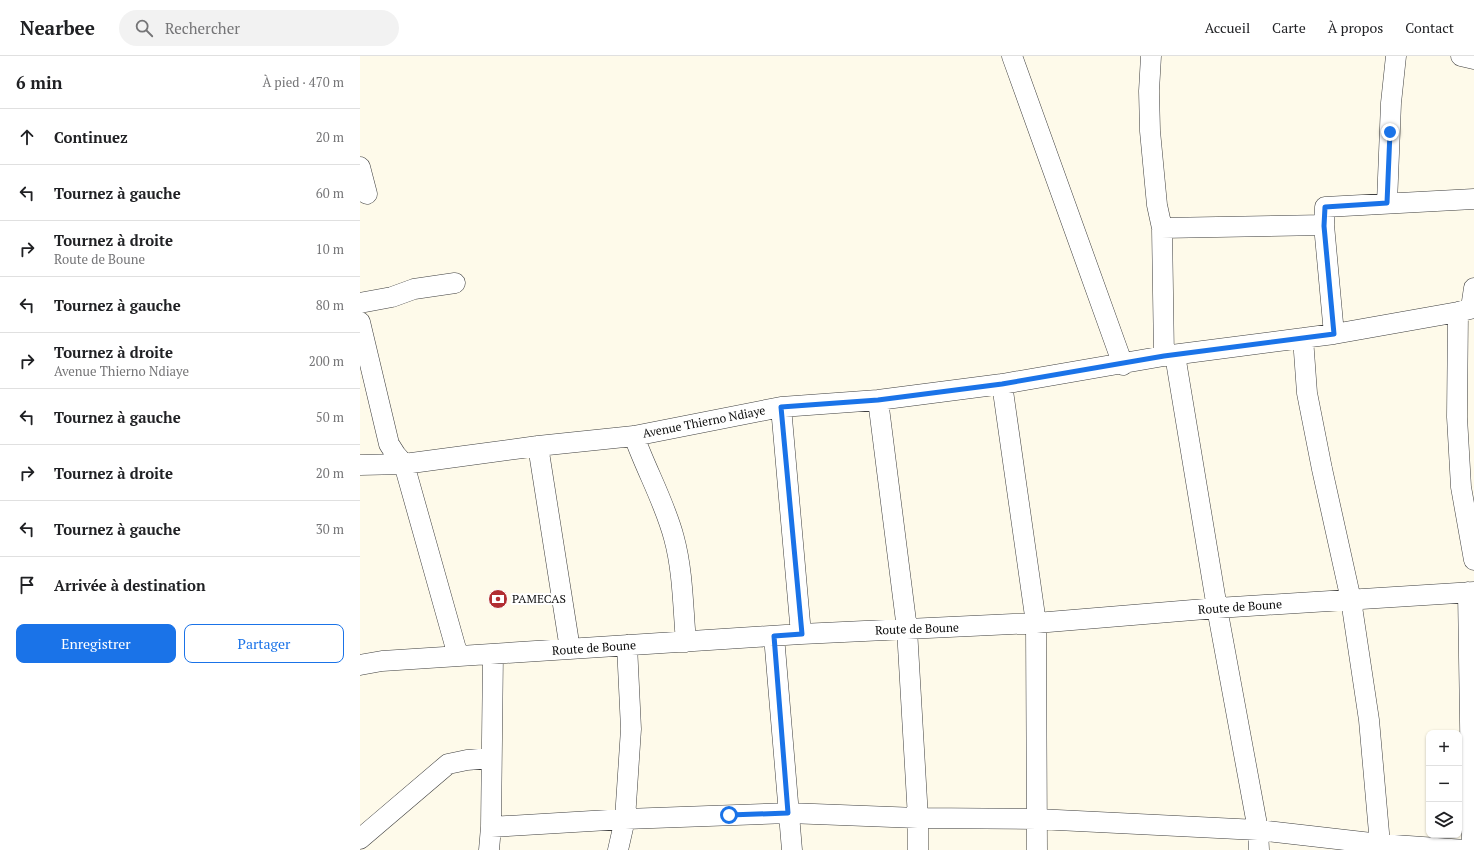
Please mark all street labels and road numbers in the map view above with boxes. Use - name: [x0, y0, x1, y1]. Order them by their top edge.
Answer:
- street label: Avenue Thierno Ndiaye: [641, 402, 766, 441]
- street label: Route de Boune: [1198, 596, 1282, 617]
- street label: Route de Boune: [875, 620, 959, 637]
- street label: Route de Boune: [552, 637, 636, 658]

